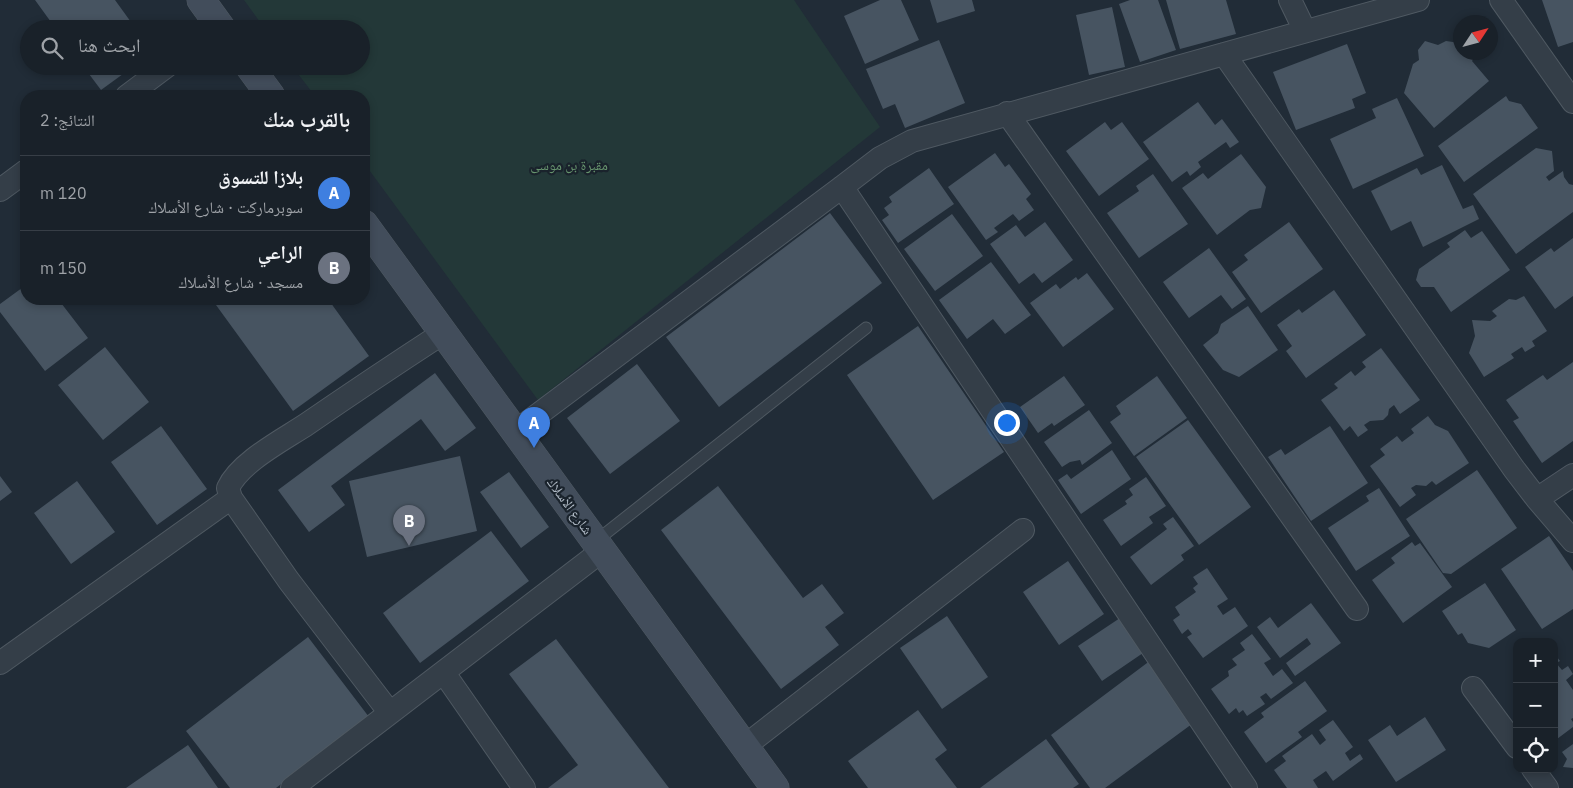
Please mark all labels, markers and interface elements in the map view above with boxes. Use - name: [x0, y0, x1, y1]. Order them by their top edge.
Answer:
- north arrow: [1453, 15, 1498, 60]
- search box: [20, 20, 370, 75]
- text: ابحث هنا: [78, 33, 140, 57]
- icon: search: [38, 34, 66, 62]
- text: بالقرب منك: [263, 105, 350, 133]
- text: النتائج: 2: [40, 110, 95, 130]
- park label: مقبرة بن موسى: [530, 156, 608, 174]
- text: بلازا للتسوق: [218, 165, 303, 189]
- text: 120 m: [40, 183, 87, 203]
- text: A: [329, 183, 339, 203]
- text: سوبرماركت · شارع الأسلاك: [149, 197, 303, 217]
- text: الراعي: [258, 240, 303, 264]
- text: 150 m: [40, 258, 87, 278]
- text: B: [329, 258, 339, 278]
- text: مسجد · شارع الأسلاك: [179, 272, 303, 292]
- pin: A: [518, 407, 550, 448]
- your location: [994, 410, 1020, 436]
- street label: شارع الأسلاك: [542, 474, 597, 539]
- pin: B: [393, 505, 425, 546]
- map controls: [1513, 638, 1558, 773]
- button: +: [1513, 638, 1558, 683]
- button: −: [1513, 683, 1558, 728]
- button: locate: [1513, 728, 1558, 773]

